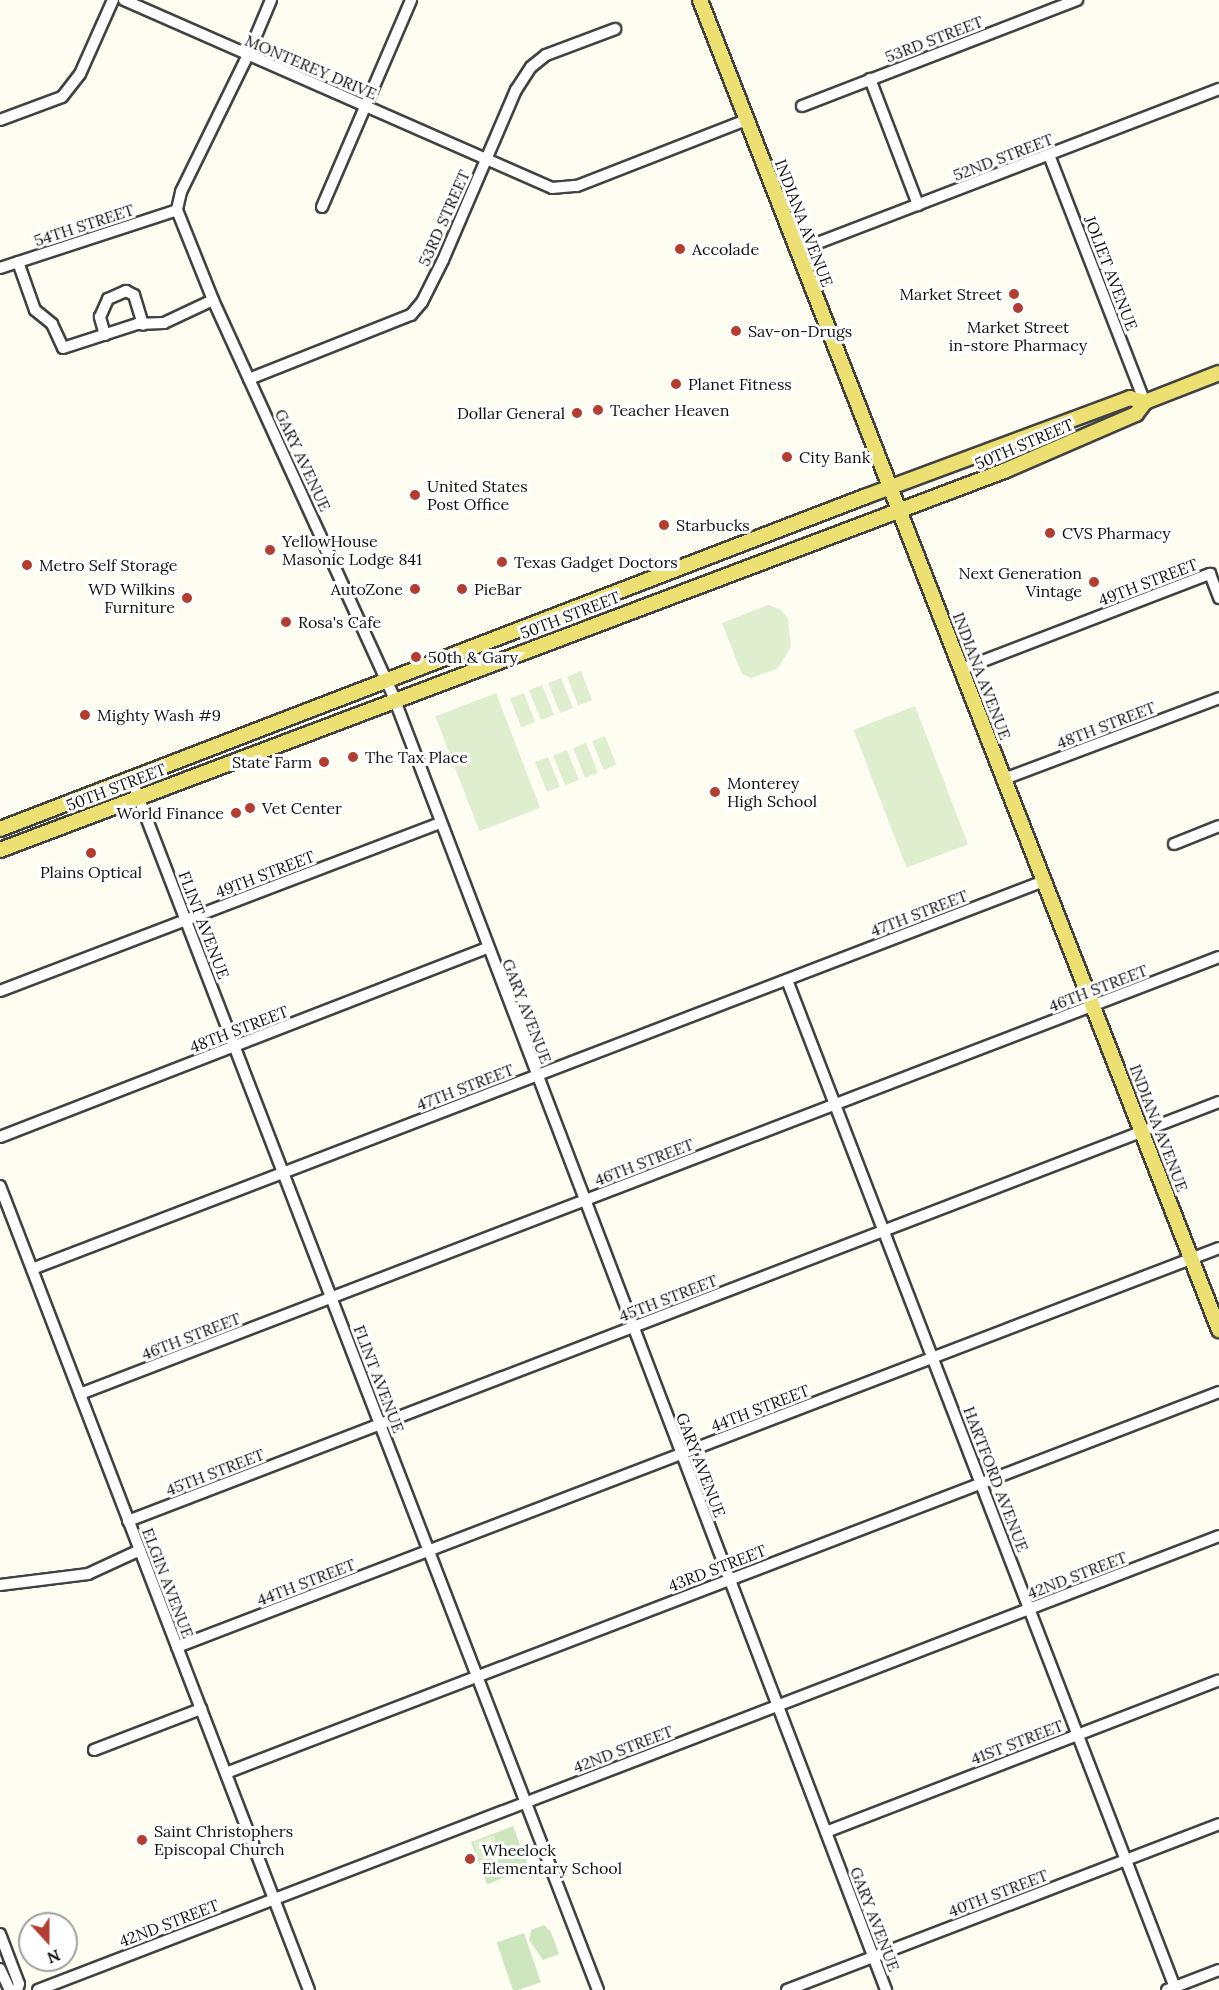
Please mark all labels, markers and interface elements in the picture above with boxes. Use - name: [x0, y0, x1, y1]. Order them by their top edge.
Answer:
- street label: 53RD STREET: [882, 12, 986, 66]
- street label: MONTEREY DRIVE: [242, 31, 380, 103]
- street label: 52ND STREET: [950, 129, 1056, 185]
- street label: INDIANA AVENUE: [771, 157, 837, 289]
- street label: 53RD STREET: [414, 167, 474, 269]
- street label: 54TH STREET: [32, 200, 136, 250]
- street label: JOLIET AVENUE: [1080, 213, 1142, 333]
- place label: Accolade: [692, 239, 759, 259]
- marker: Accolade: [673, 242, 687, 256]
- place label: Market Street: [899, 284, 1002, 304]
- marker: Market Street: [1007, 287, 1021, 301]
- marker: Market Street in-store Pharmacy: [1011, 301, 1025, 315]
- place label: Market Street in-store Pharmacy: [949, 317, 1087, 355]
- place label: Sav-on-Drugs: [748, 321, 852, 341]
- marker: Sav-on-Drugs: [729, 324, 743, 338]
- place label: Planet Fitness: [688, 374, 792, 394]
- marker: Planet Fitness: [669, 377, 683, 391]
- place label: Teacher Heaven: [610, 400, 729, 420]
- place label: Dollar General: [457, 403, 565, 423]
- marker: Teacher Heaven: [591, 403, 605, 417]
- street label: GARY AVENUE: [271, 406, 335, 514]
- marker: Dollar General: [570, 406, 584, 420]
- street label: 50TH STREET: [972, 415, 1076, 473]
- place label: City Bank: [799, 447, 870, 467]
- marker: City Bank: [780, 450, 794, 464]
- place label: United States Post Office: [427, 476, 528, 514]
- marker: United States Post Office: [408, 488, 422, 502]
- place label: Starbucks: [676, 515, 750, 535]
- marker: Starbucks: [657, 518, 671, 532]
- place label: CVS Pharmacy: [1062, 523, 1171, 543]
- marker: CVS Pharmacy: [1043, 526, 1057, 540]
- place label: YellowHouse Masonic Lodge 841: [282, 531, 422, 569]
- marker: YellowHouse Masonic Lodge 841: [263, 543, 277, 557]
- place label: Texas Gadget Doctors: [514, 552, 678, 572]
- street label: 49TH STREET: [1096, 554, 1200, 610]
- place label: Metro Self Storage: [39, 555, 177, 575]
- marker: Texas Gadget Doctors: [495, 555, 509, 569]
- marker: Metro Self Storage: [20, 558, 34, 572]
- place label: Next Generation Vintage: [959, 563, 1082, 601]
- marker: Next Generation Vintage: [1087, 575, 1101, 589]
- place label: WD Wilkins Furniture: [88, 579, 175, 617]
- place label: AutoZone: [331, 579, 403, 599]
- place label: PieBar: [474, 579, 522, 599]
- marker: AutoZone: [408, 582, 422, 596]
- marker: PieBar: [455, 582, 469, 596]
- street label: 50TH STREET: [518, 587, 622, 643]
- marker: WD Wilkins Furniture: [180, 591, 194, 605]
- street label: INDIANA AVENUE: [949, 610, 1015, 742]
- place label: Rosa's Cafe: [298, 612, 381, 632]
- marker: Rosa's Cafe: [279, 615, 293, 629]
- place label: 50th & Gary: [428, 647, 518, 667]
- marker: 50th & Gary: [409, 650, 423, 664]
- street label: 48TH STREET: [1054, 697, 1158, 753]
- place label: Mighty Wash #9: [97, 705, 221, 725]
- marker: Mighty Wash #9: [78, 708, 92, 722]
- place label: The Tax Place: [365, 747, 468, 767]
- marker: The Tax Place: [346, 750, 360, 764]
- place label: State Farm: [232, 752, 312, 772]
- marker: State Farm: [317, 755, 331, 769]
- street label: 50TH STREET: [64, 759, 168, 815]
- place label: Monterey High School: [727, 773, 817, 811]
- marker: Monterey High School: [708, 785, 722, 799]
- place label: Vet Center: [262, 798, 342, 818]
- marker: Vet Center: [243, 801, 257, 815]
- place label: World Finance: [116, 803, 224, 823]
- marker: World Finance: [229, 806, 243, 820]
- marker: Plains Optical: [84, 846, 98, 860]
- street label: 49TH STREET: [213, 846, 317, 902]
- place label: Plains Optical: [40, 862, 142, 882]
- street label: FLINT AVENUE: [175, 868, 233, 982]
- street label: 47TH STREET: [868, 886, 970, 940]
- street label: GARY AVENUE: [498, 956, 556, 1066]
- street label: 46TH STREET: [1046, 960, 1150, 1016]
- street label: 48TH STREET: [187, 1001, 291, 1057]
- street label: 47TH STREET: [414, 1060, 516, 1114]
- street label: INDIANA AVENUE: [1126, 1062, 1192, 1194]
- street label: 46TH STREET: [592, 1134, 696, 1190]
- street label: 45TH STREET: [616, 1270, 720, 1326]
- street label: 46TH STREET: [139, 1308, 243, 1364]
- street label: FLINT AVENUE: [350, 1322, 408, 1436]
- street label: 44TH STREET: [708, 1380, 812, 1436]
- street label: HARTFORD AVENUE: [959, 1404, 1033, 1554]
- street label: GARY AVENUE: [672, 1410, 730, 1520]
- street label: 45TH STREET: [163, 1444, 267, 1500]
- street label: ELGIN AVENUE: [138, 1525, 198, 1641]
- street label: 43RD STREET: [665, 1541, 769, 1595]
- street label: 42ND STREET: [1025, 1547, 1129, 1603]
- street label: 44TH STREET: [254, 1554, 358, 1610]
- street label: 41ST STREET: [968, 1716, 1066, 1768]
- street label: 42ND STREET: [571, 1721, 675, 1777]
- place label: Saint Christophers Episcopal Church: [154, 1821, 293, 1859]
- marker: Saint Christophers Episcopal Church: [135, 1833, 149, 1847]
- place label: Wheelock Elementary School: [482, 1840, 622, 1878]
- marker: Wheelock Elementary School: [463, 1852, 477, 1866]
- street label: GARY AVENUE: [846, 1864, 904, 1974]
- street label: 40TH STREET: [946, 1865, 1050, 1921]
- street label: 42ND STREET: [117, 1895, 221, 1951]
- north arrow: [18, 1912, 78, 1972]
- text: N: [44, 1945, 63, 1968]

